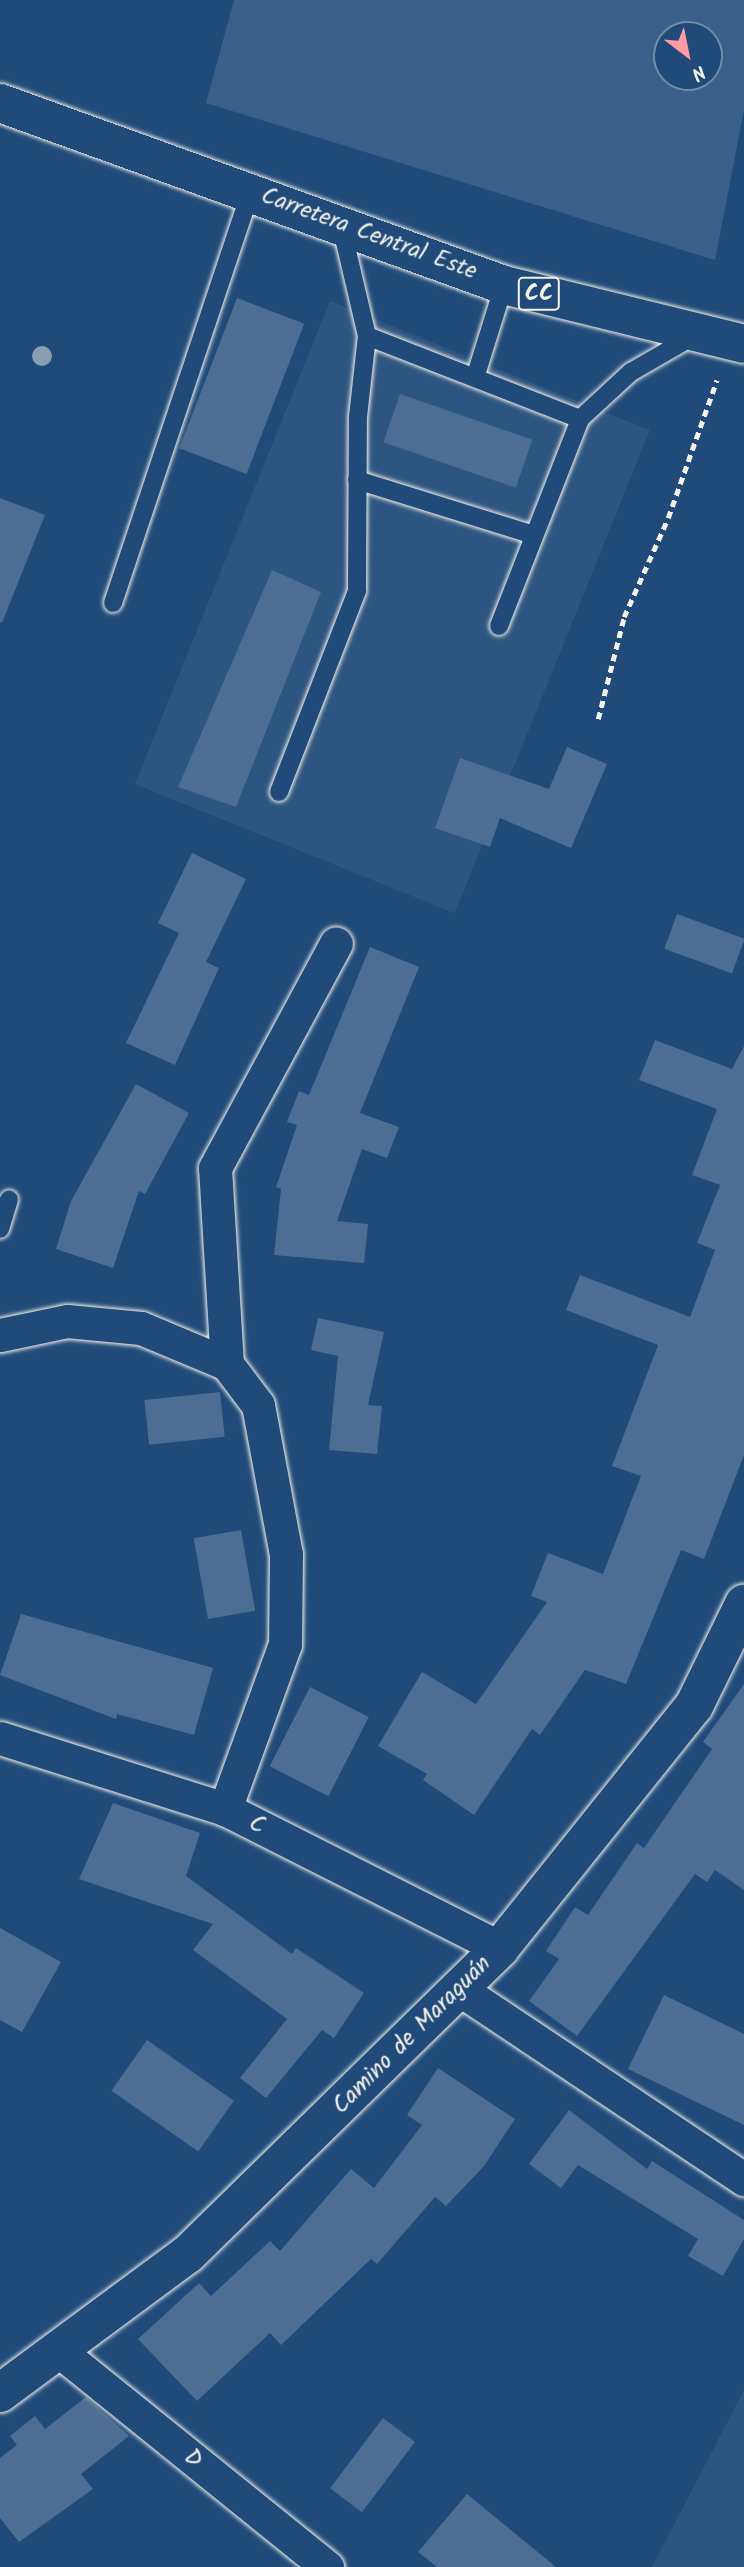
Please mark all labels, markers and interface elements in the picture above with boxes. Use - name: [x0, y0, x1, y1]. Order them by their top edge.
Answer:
- north arrow: [653, 21, 723, 91]
- text: N: [685, 56, 711, 88]
- street label: Carretera Central Este: [257, 182, 481, 286]
- road number: CC: [516, 274, 562, 314]
- street label: C: [244, 1809, 270, 1841]
- street label: Camino de Maraguán: [327, 1950, 497, 2120]
- street label: D: [178, 2443, 208, 2475]

